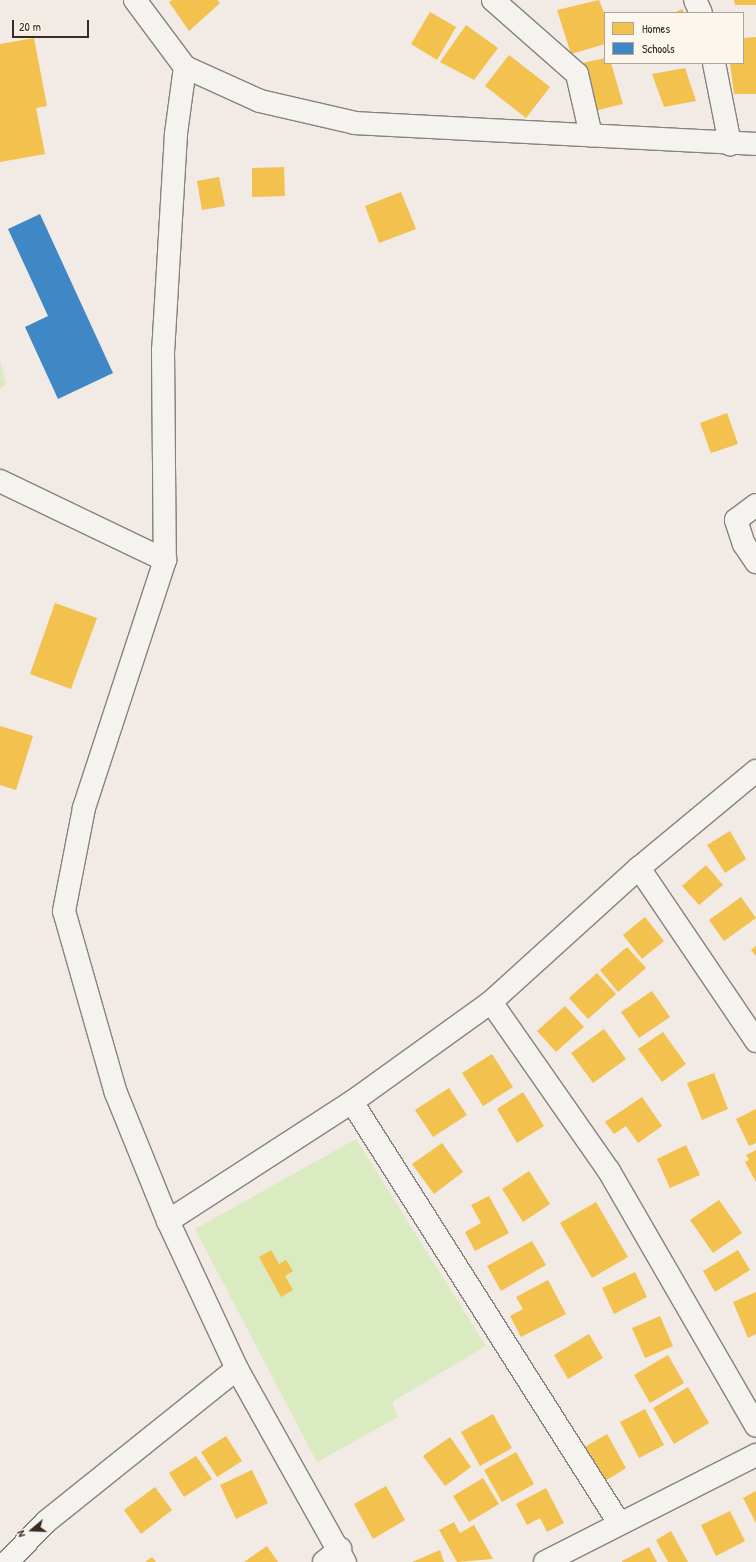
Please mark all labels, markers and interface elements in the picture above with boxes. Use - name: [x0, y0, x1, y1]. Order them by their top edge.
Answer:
- scale bar: [14, 12, 91, 38]
- legend: [604, 12, 744, 64]
- text: 20 m: [19, 18, 41, 35]
- text: Homes: [642, 20, 670, 37]
- text: Schools: [642, 40, 675, 57]
- north arrow: [12, 1510, 52, 1550]
- text: N: [13, 1529, 28, 1539]

